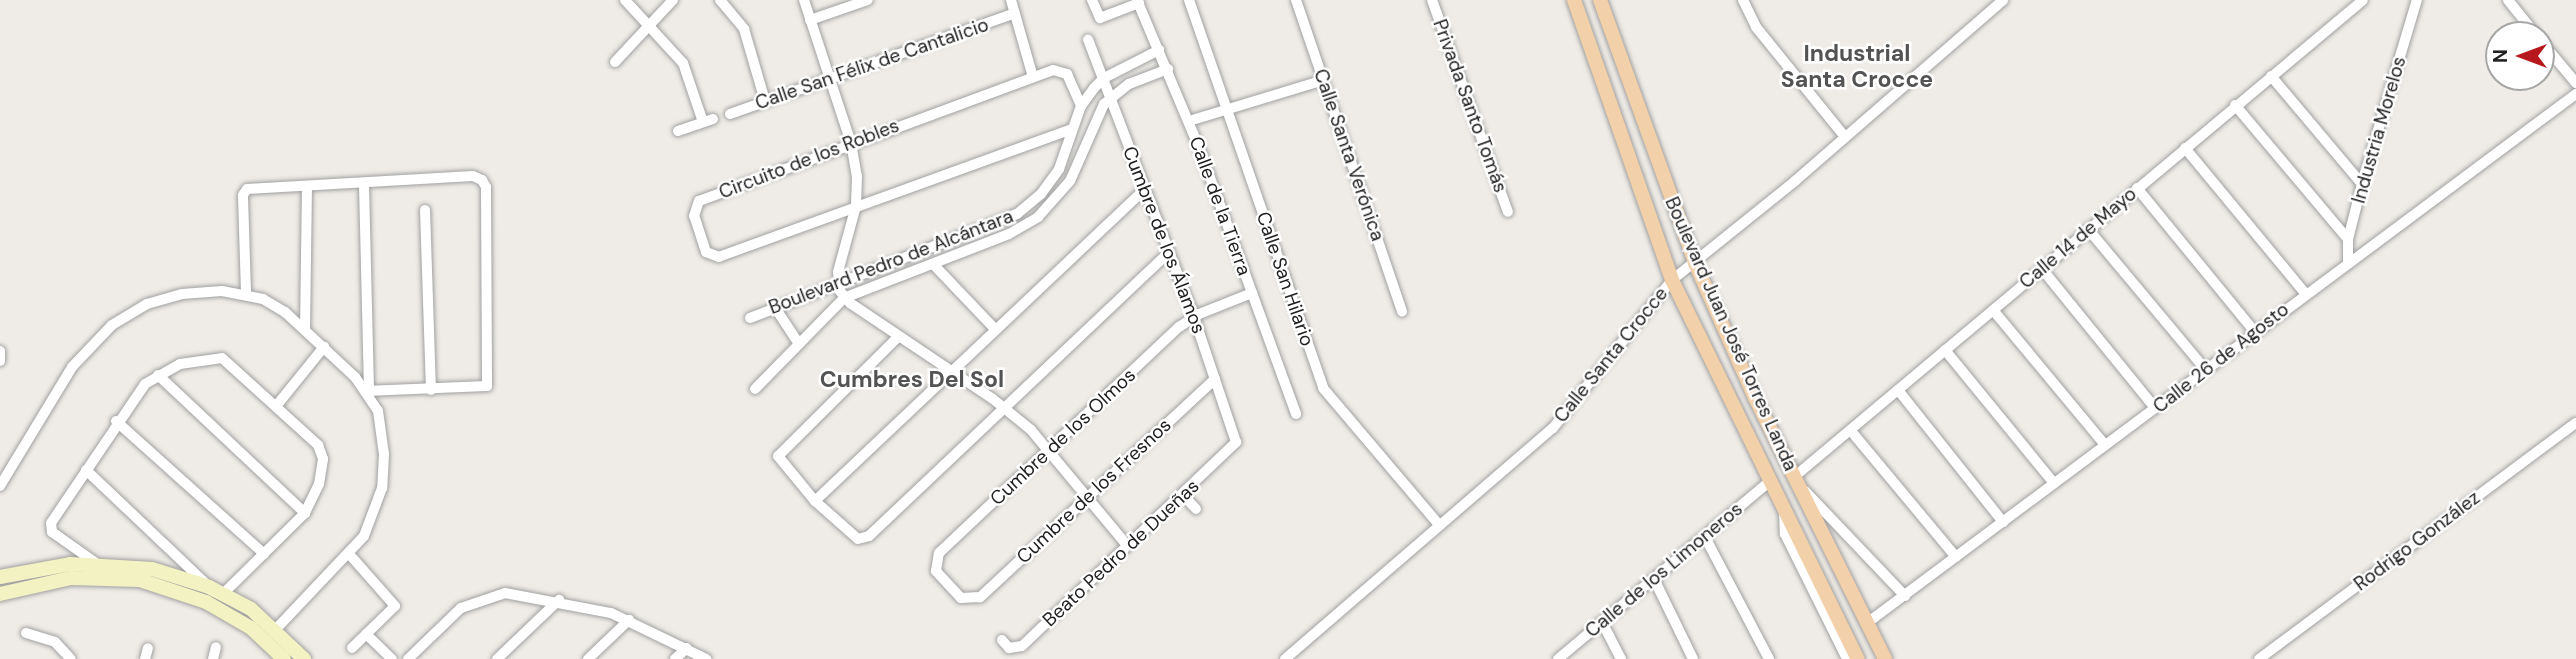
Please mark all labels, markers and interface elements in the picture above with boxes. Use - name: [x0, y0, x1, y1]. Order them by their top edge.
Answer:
- street label: Calle San Félix de Cantalicio: [752, 13, 992, 115]
- street label: Privada Santo Tomás: [1428, 16, 1512, 196]
- north arrow: [2485, 21, 2555, 91]
- district label: Industrial Santa Crocce: [1781, 39, 1933, 93]
- text: N: [2488, 49, 2513, 63]
- street label: Industria Morelos: [2347, 54, 2411, 206]
- street label: Calle Santa Verónica: [1309, 66, 1389, 244]
- street label: Circuito de los Robles: [716, 114, 902, 204]
- street label: Calle de la Tierra: [1184, 133, 1256, 279]
- street label: Cumbre de los Álamos: [1118, 143, 1210, 337]
- street label: Calle 14 de Mayo: [2015, 182, 2141, 294]
- street label: Boulevard Juan José Torres Landa: [1660, 193, 1802, 475]
- street label: Boulevard Pedro de Alcántara: [766, 205, 1016, 319]
- street label: Calle San Hilario: [1251, 209, 1319, 349]
- street label: Calle Santa Crocce: [1549, 283, 1673, 427]
- street label: Calle 26 de Agosto: [2149, 298, 2293, 418]
- street label: Cumbre de los Olmos: [986, 364, 1140, 510]
- district label: Cumbres Del Sol: [820, 365, 1004, 393]
- street label: Cumbre de los Fresnos: [1012, 414, 1176, 568]
- street label: Beato Pedro de Dueñas: [1038, 475, 1204, 631]
- street label: Rodrigo González: [2350, 486, 2484, 596]
- street label: Calle de los Limoneros: [1581, 498, 1747, 642]

